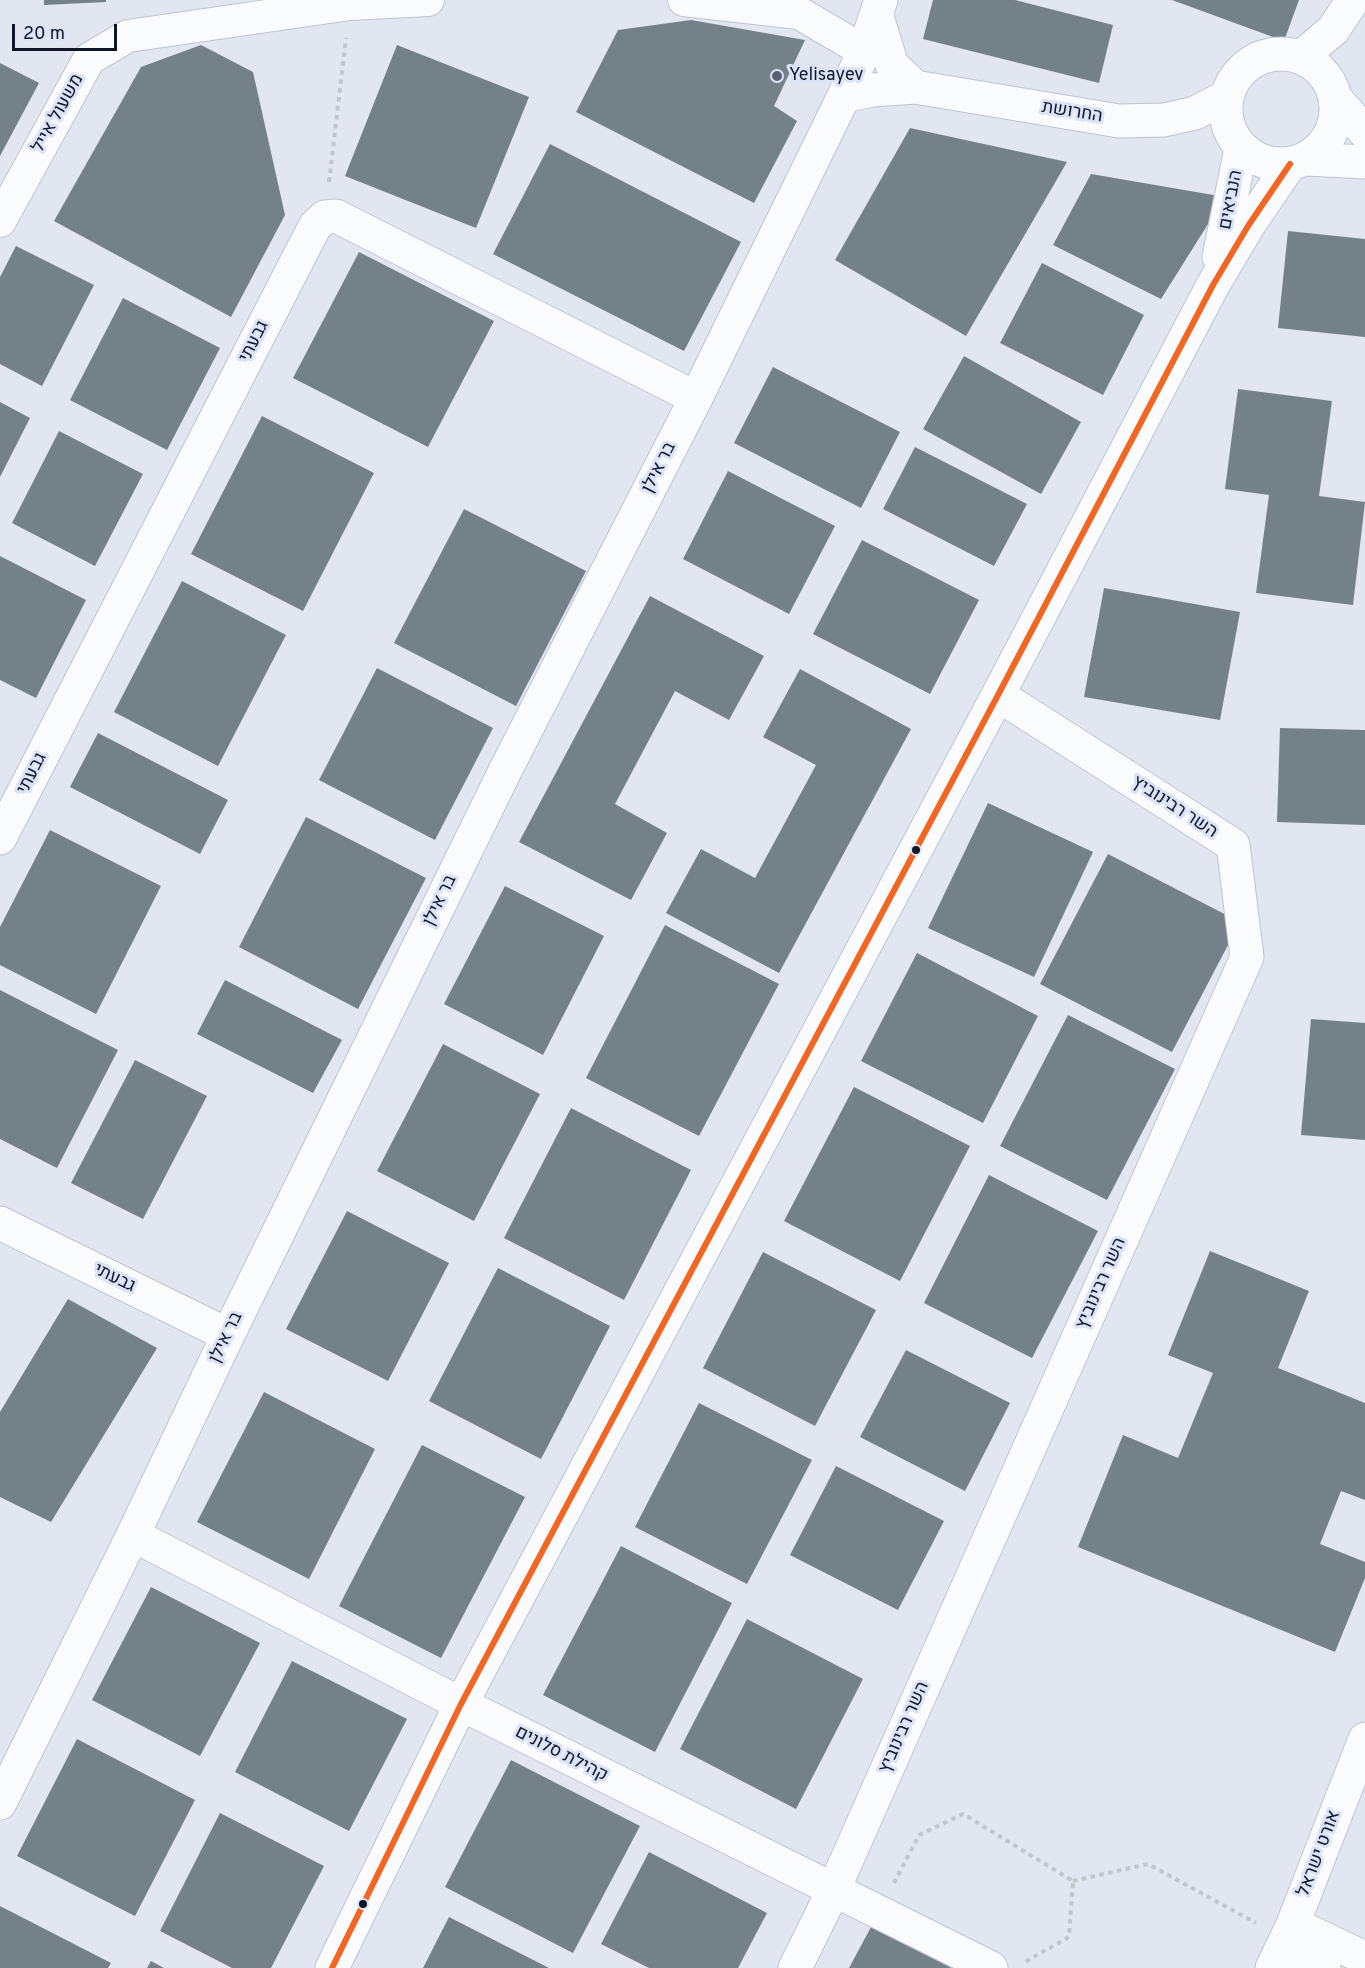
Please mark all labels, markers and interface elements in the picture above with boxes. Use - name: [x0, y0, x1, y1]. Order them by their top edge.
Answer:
- scale bar: [15, 12, 120, 50]
- text: 20 m: [23, 23, 65, 46]
- place label: Yelisayev: [789, 65, 863, 87]
- marker: Yelisayev: [770, 69, 784, 83]
- street label: משעול אייל: [29, 71, 89, 157]
- street label: החרושת: [1040, 98, 1104, 128]
- street label: הנביאים: [1216, 168, 1248, 232]
- street label: גבעתי: [235, 318, 275, 366]
- street label: בר אילן: [638, 439, 682, 497]
- street label: גבעתי: [13, 750, 53, 798]
- street label: השר רבינוביץ: [1127, 772, 1221, 844]
- unlabelled marker: [910, 844, 922, 856]
- street label: בר אילן: [419, 872, 463, 930]
- street label: השר רבינוביץ: [1072, 1235, 1132, 1333]
- street label: גבעתי: [90, 1260, 138, 1298]
- street label: בר אילן: [205, 1309, 249, 1367]
- street label: השר רבינוביץ: [875, 1679, 935, 1777]
- street label: קהילת סלונים: [511, 1722, 611, 1788]
- street label: אורט ישראל: [1294, 1808, 1346, 1900]
- unlabelled marker: [357, 1898, 369, 1910]

